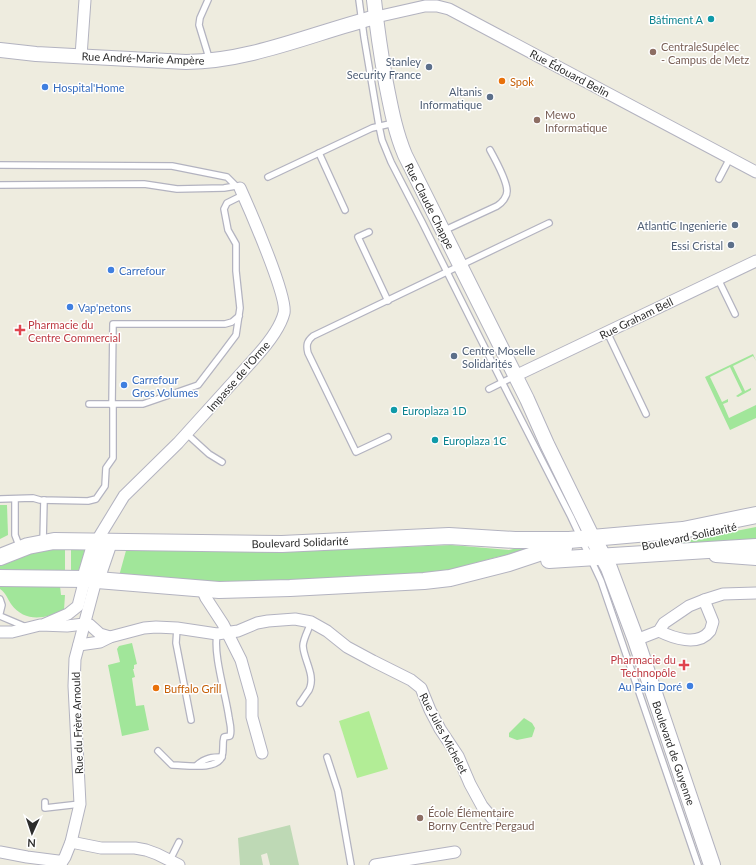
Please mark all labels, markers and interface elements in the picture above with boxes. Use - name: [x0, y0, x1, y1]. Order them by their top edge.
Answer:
- place label: Bâtiment A: [649, 13, 704, 26]
- marker: Bâtiment A: [706, 14, 716, 24]
- place label: CentraleSupélec - Campus de Metz: [661, 40, 749, 66]
- street label: Rue Édouard Belin: [528, 46, 612, 100]
- marker: CentraleSupélec - Campus de Metz: [648, 47, 658, 57]
- street label: Rue André-Marie Ampère: [81, 49, 205, 67]
- place label: Stanley Security France: [347, 55, 421, 81]
- marker: Stanley Security France: [424, 62, 434, 72]
- place label: Spok: [510, 75, 534, 88]
- marker: Spok: [497, 76, 507, 86]
- place label: Hospital'Home: [53, 81, 125, 94]
- marker: Hospital'Home: [40, 82, 50, 92]
- place label: Altanis Informatique: [420, 85, 482, 111]
- marker: Altanis Informatique: [485, 92, 495, 102]
- place label: Mewo Informatique: [545, 108, 607, 134]
- marker: Mewo Informatique: [532, 115, 542, 125]
- street label: Rue Claude Chappe: [403, 161, 457, 251]
- place label: AtlantiC Ingenierie: [637, 219, 727, 232]
- marker: AtlantiC Ingenierie: [730, 220, 740, 230]
- place label: Essi Cristal: [671, 239, 723, 252]
- marker: Essi Cristal: [726, 240, 736, 250]
- place label: Carrefour: [119, 264, 165, 277]
- marker: Carrefour: [106, 265, 116, 275]
- street label: Rue Graham Bell: [597, 295, 675, 341]
- place label: Vap'petons: [78, 301, 132, 314]
- marker: Vap'petons: [65, 302, 75, 312]
- place label: Pharmacie du Centre Commercial: [28, 318, 121, 344]
- marker: Pharmacie du Centre Commercial: [15, 325, 25, 335]
- street label: Impasse de l'Orme: [204, 338, 272, 414]
- place label: Centre Moselle Solidarités: [462, 344, 535, 370]
- marker: Centre Moselle Solidarités: [449, 351, 459, 361]
- place label: Carrefour Gros Volumes: [132, 373, 199, 399]
- marker: Carrefour Gros Volumes: [119, 380, 129, 390]
- place label: Europlaza 1D: [402, 404, 467, 417]
- marker: Europlaza 1D: [389, 405, 399, 415]
- place label: Europlaza 1C: [443, 434, 507, 447]
- marker: Europlaza 1C: [430, 435, 440, 445]
- street label: Boulevard Solidarité: [640, 520, 738, 552]
- street label: Boulevard Solidarité: [251, 534, 349, 550]
- place label: Pharmacie du Technopôle: [610, 653, 676, 679]
- marker: Pharmacie du Technopôle: [679, 660, 689, 670]
- street label: Rue du Frère Arnould: [69, 672, 85, 774]
- place label: Au Pain Doré: [618, 680, 682, 693]
- marker: Au Pain Doré: [685, 681, 695, 691]
- place label: Buffalo Grill: [164, 682, 221, 695]
- marker: Buffalo Grill: [151, 683, 161, 693]
- street label: Rue Jules Michelet: [417, 690, 471, 776]
- street label: Boulevard de Guyenne: [650, 699, 698, 807]
- place label: École Élémentaire Borny Centre Pergaud: [428, 806, 534, 832]
- north arrow: [12, 813, 52, 853]
- marker: École Élémentaire Borny Centre Pergaud: [415, 813, 425, 823]
- text: N: [27, 837, 36, 850]

